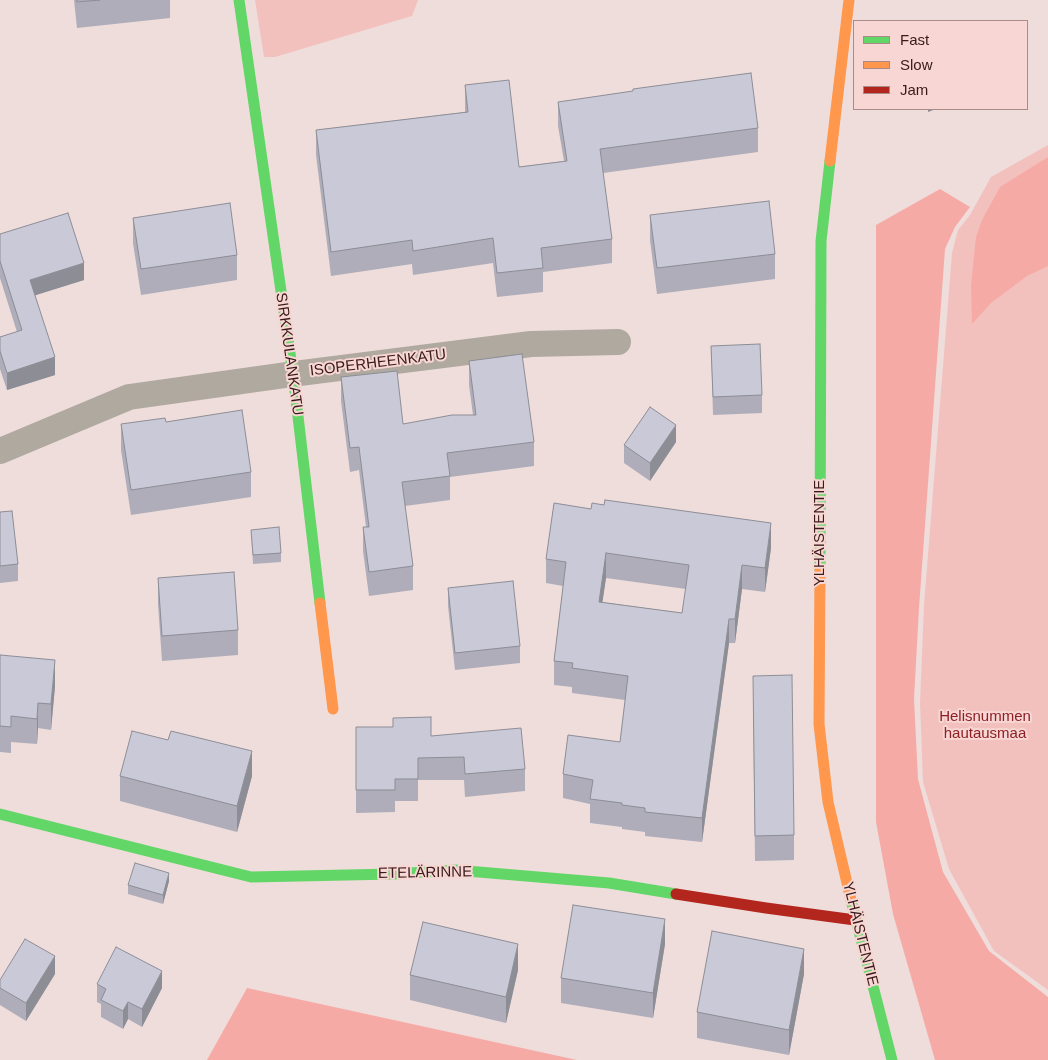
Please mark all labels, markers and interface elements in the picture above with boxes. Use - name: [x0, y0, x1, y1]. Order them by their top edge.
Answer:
- legend: [853, 20, 1028, 110]
- text: Fast: [900, 31, 929, 48]
- text: Slow: [900, 56, 933, 73]
- text: Jam: [900, 81, 928, 98]
- street label: SIRKKULANKATU: [271, 291, 307, 417]
- street label: ISOPERHEENKATU: [309, 346, 447, 380]
- street label: YLHÄISTENTIE: [811, 480, 829, 586]
- park label: Helisnummen hautausmaa: [939, 708, 1031, 743]
- street label: ETELÄRINNE: [378, 863, 472, 883]
- street label: YLHÄISTENTIE: [838, 880, 882, 988]

